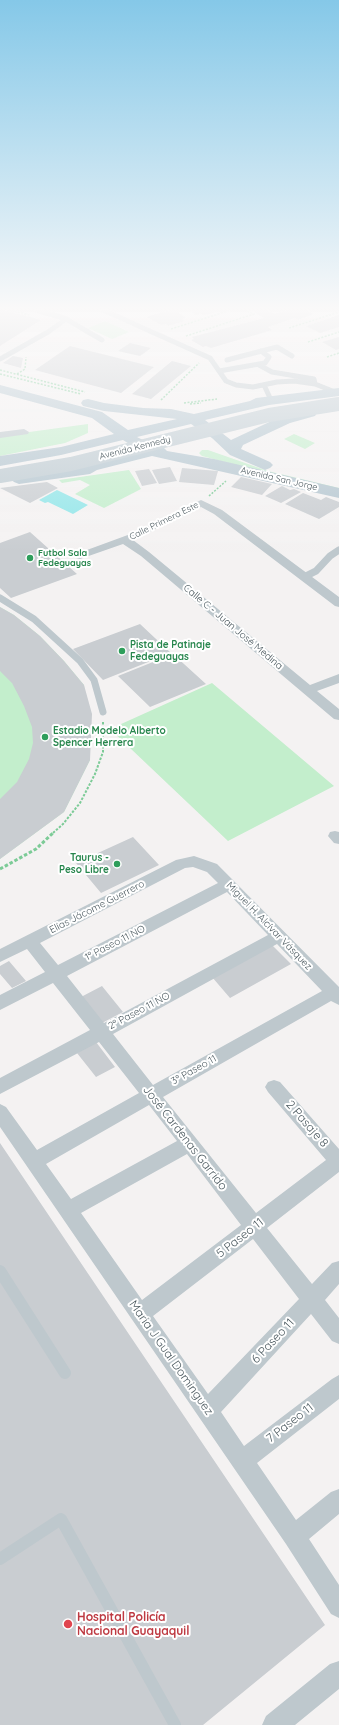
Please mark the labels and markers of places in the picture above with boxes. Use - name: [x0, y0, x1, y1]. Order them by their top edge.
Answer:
- place label: Futbol Sala Fedeguayas: [38, 548, 91, 569]
- marker: Futbol Sala Fedeguayas: [25, 553, 35, 563]
- place label: Pista de Patinaje Fedeguayas: [130, 639, 211, 662]
- marker: Pista de Patinaje Fedeguayas: [117, 646, 127, 656]
- place label: Estadio Modelo Alberto Spencer Herrera: [53, 725, 166, 748]
- marker: Estadio Modelo Alberto Spencer Herrera: [40, 732, 50, 742]
- place label: Taurus - Peso Libre: [59, 852, 109, 876]
- marker: Taurus - Peso Libre: [112, 859, 122, 869]
- place label: Hospital Policía Nacional Guayaquil: [77, 1610, 189, 1638]
- marker: Hospital Policía Nacional Guayaquil: [62, 1618, 74, 1630]

